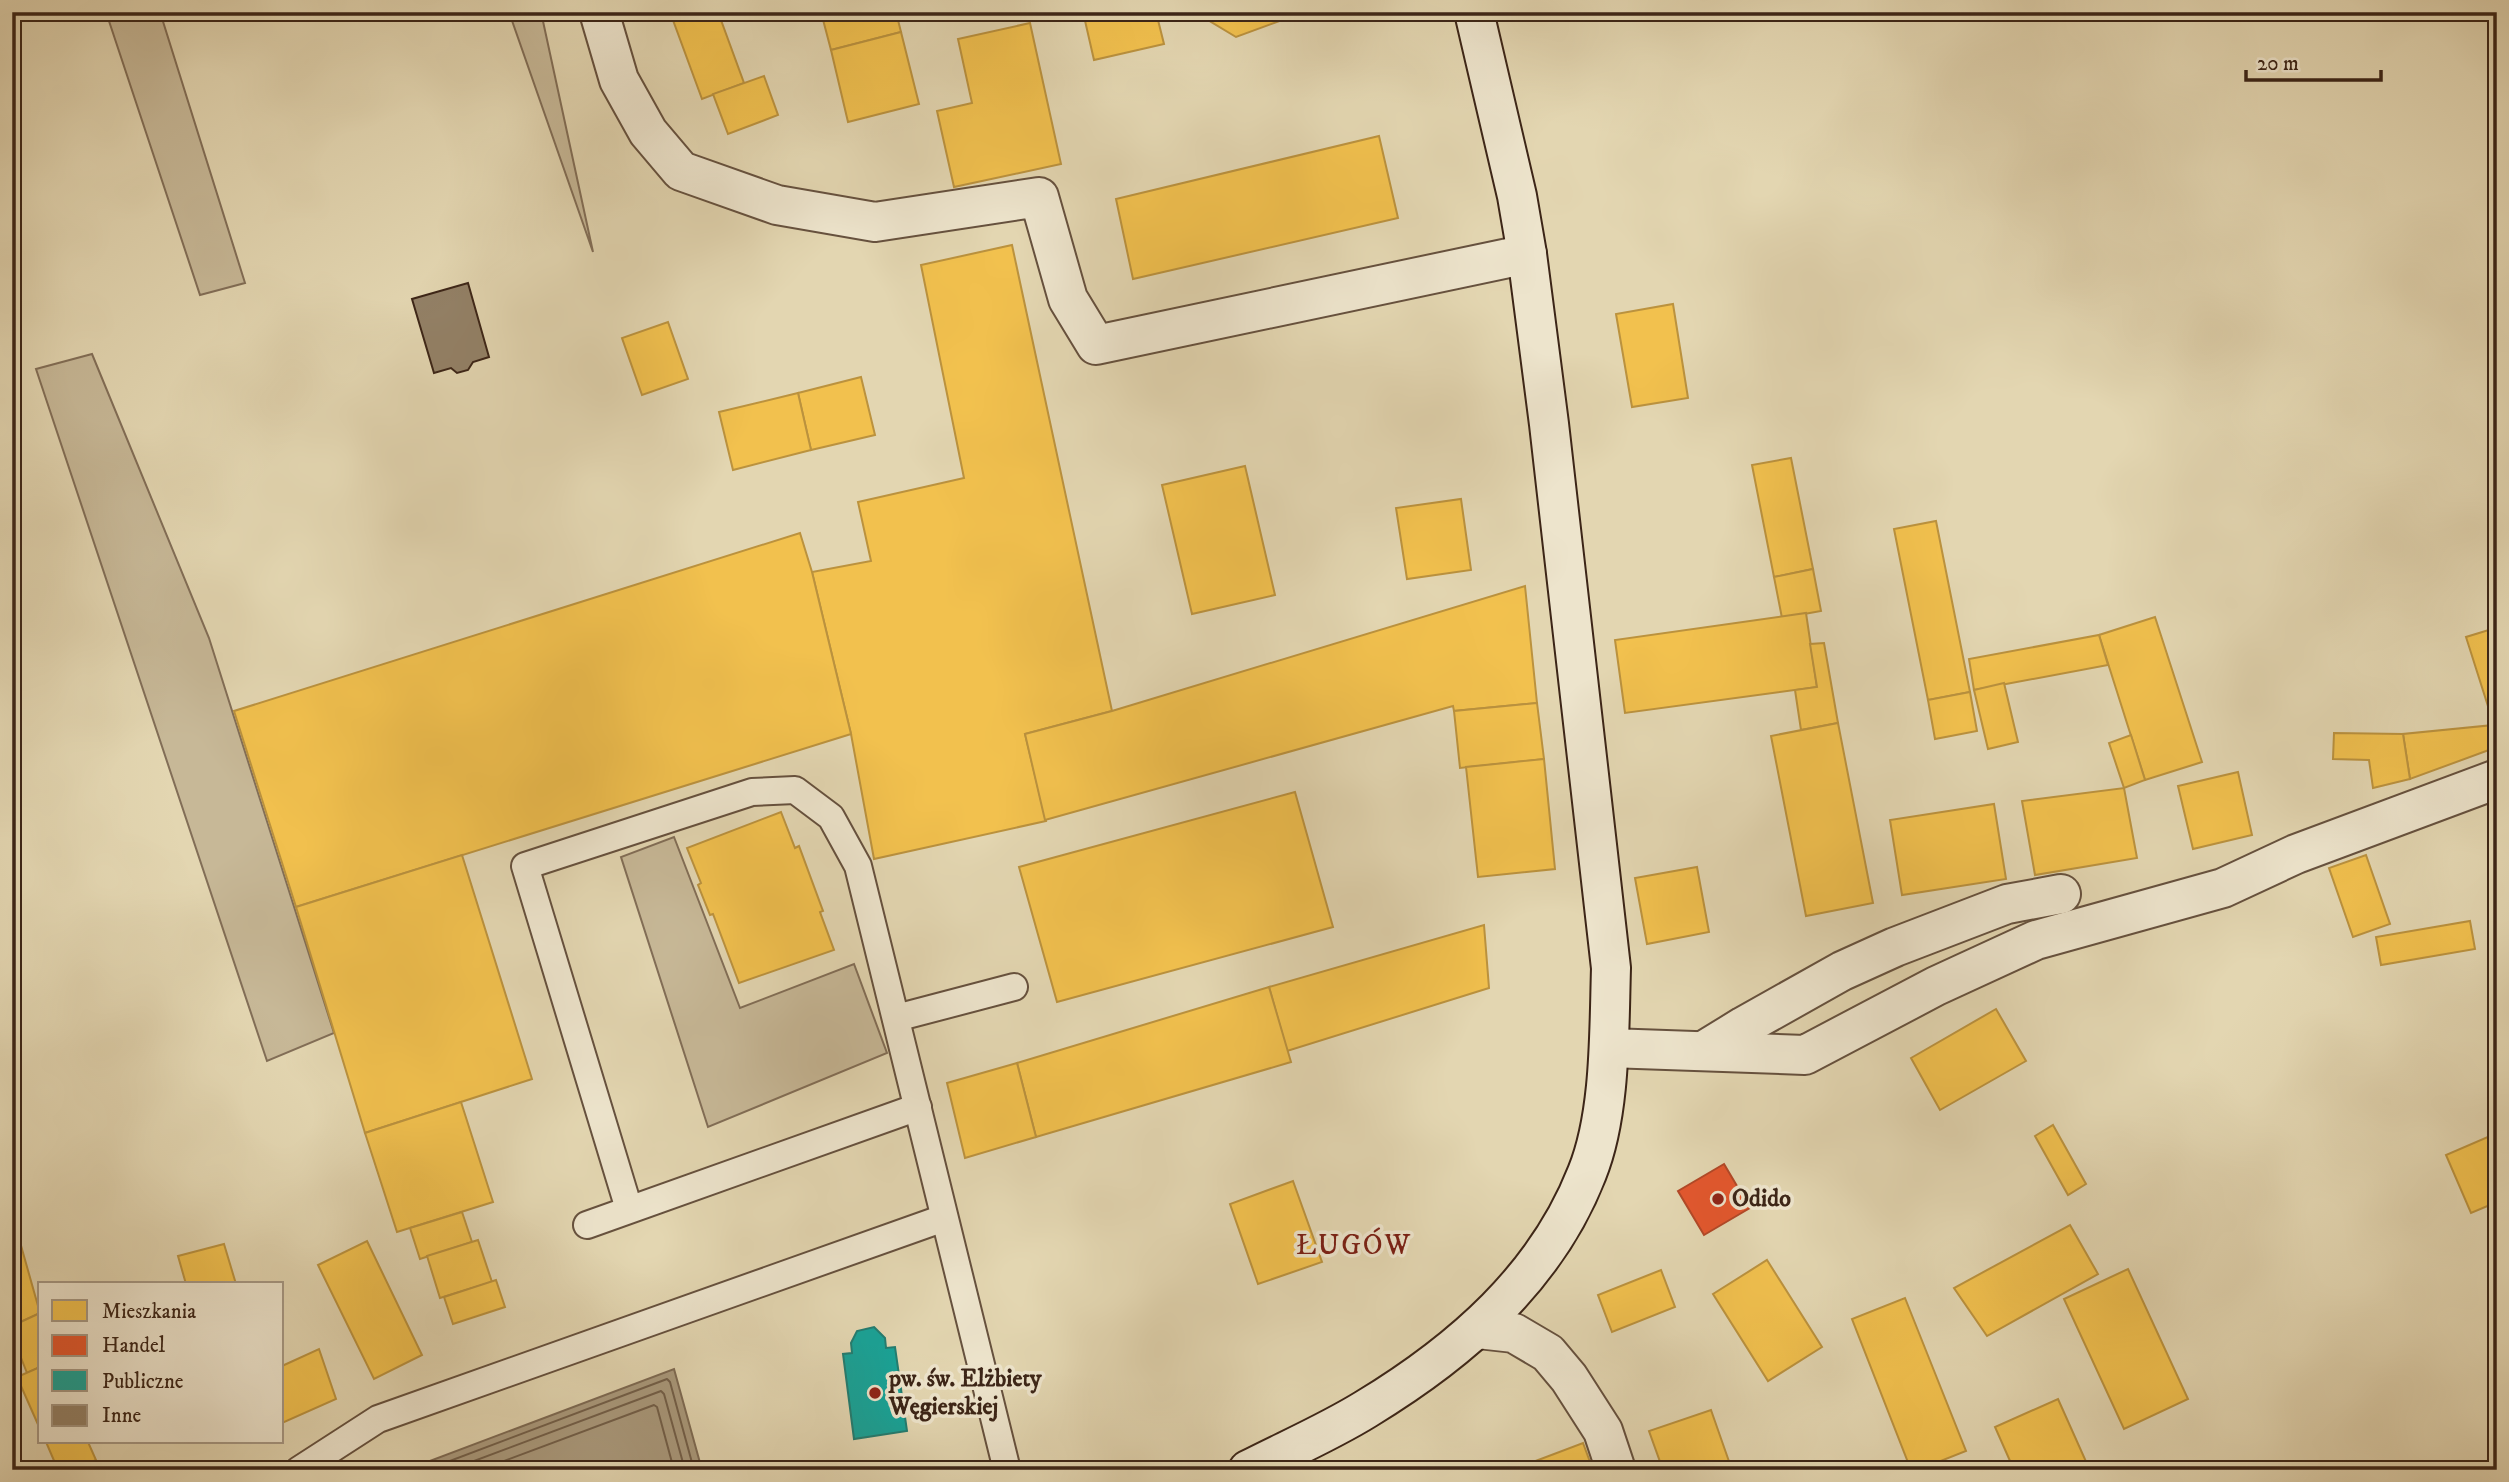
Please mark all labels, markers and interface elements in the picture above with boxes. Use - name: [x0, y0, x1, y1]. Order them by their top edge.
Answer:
- scale bar: [2246, 38, 2381, 82]
- text: 20 m: [2257, 51, 2299, 77]
- place label: Odido: [1732, 1184, 1791, 1214]
- marker: Odido: [1710, 1191, 1726, 1207]
- district label: ŁUGÓW: [1296, 1227, 1412, 1263]
- legend: [38, 1282, 284, 1444]
- text: Mieszkania: [102, 1299, 196, 1325]
- text: Handel: [102, 1333, 166, 1359]
- place label: pw. św. Elżbiety Węgierskiej: [888, 1364, 1042, 1422]
- text: Publiczne: [102, 1369, 184, 1395]
- marker: pw. św. Elżbiety Węgierskiej: [867, 1385, 883, 1401]
- text: Inne: [102, 1403, 142, 1429]

